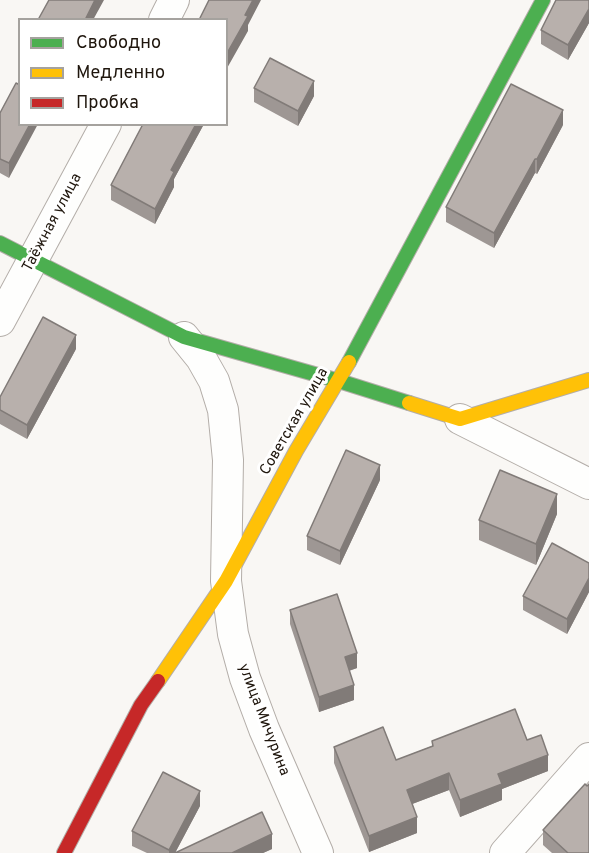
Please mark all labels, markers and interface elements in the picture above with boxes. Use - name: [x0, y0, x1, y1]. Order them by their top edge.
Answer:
- legend: [18, 18, 228, 126]
- text: Свободно: [76, 32, 161, 55]
- text: Медленно: [76, 62, 165, 85]
- text: Пробка: [76, 92, 139, 115]
- street label: Таёжная улица: [20, 171, 86, 275]
- street label: Советская улица: [257, 365, 333, 479]
- street label: улица Мичурина: [233, 661, 293, 779]

